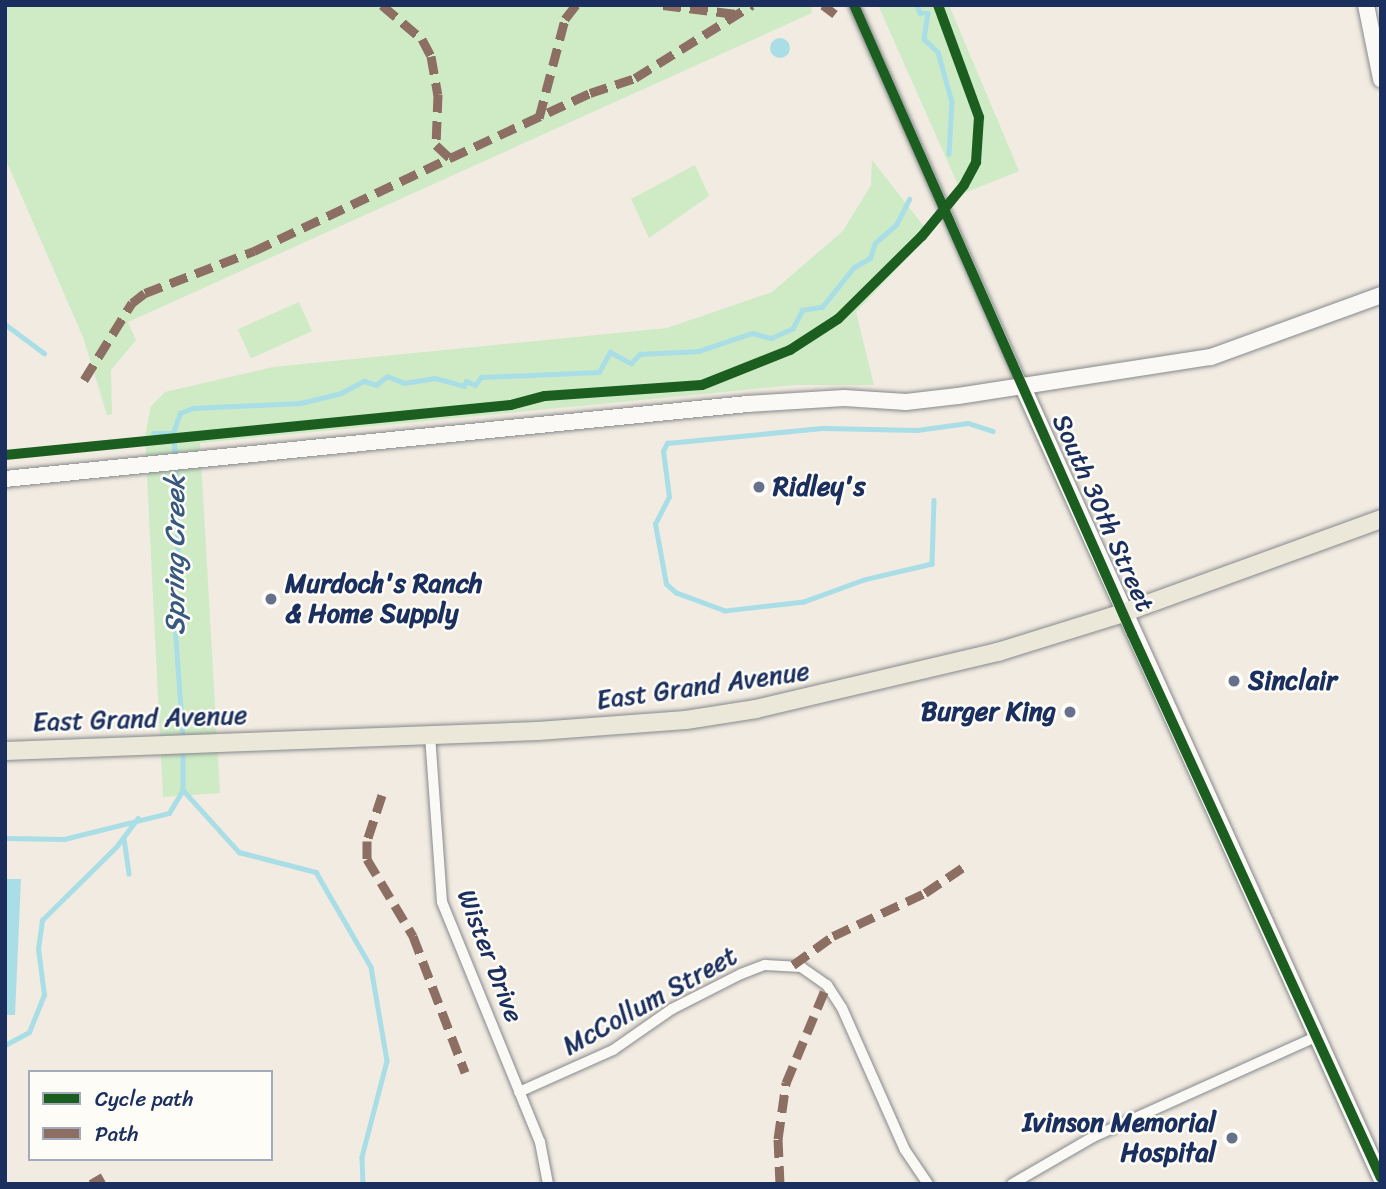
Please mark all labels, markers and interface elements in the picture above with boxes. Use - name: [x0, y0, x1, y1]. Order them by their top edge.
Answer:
- street label: South 30th Street: [1045, 409, 1161, 617]
- place label: Ridley's: [773, 471, 865, 503]
- water label: Spring Creek: [158, 475, 192, 635]
- marker: Ridley's: [751, 479, 767, 495]
- place label: Murdoch's Ranch & Home Supply: [285, 568, 482, 630]
- marker: Murdoch's Ranch & Home Supply: [263, 591, 279, 607]
- street label: East Grand Avenue: [594, 656, 812, 716]
- place label: Sinclair: [1248, 665, 1337, 697]
- marker: Sinclair: [1226, 673, 1242, 689]
- place label: Burger King: [921, 696, 1056, 728]
- street label: East Grand Avenue: [32, 700, 248, 738]
- marker: Burger King: [1062, 704, 1078, 720]
- street label: Wister Drive: [450, 885, 530, 1027]
- street label: McCollum Street: [557, 940, 743, 1062]
- legend: [28, 1070, 273, 1161]
- text: Cycle path: [95, 1080, 194, 1118]
- place label: Ivinson Memorial Hospital: [1022, 1107, 1216, 1168]
- text: Path: [95, 1115, 138, 1153]
- marker: Ivinson Memorial Hospital: [1222, 1128, 1242, 1148]

